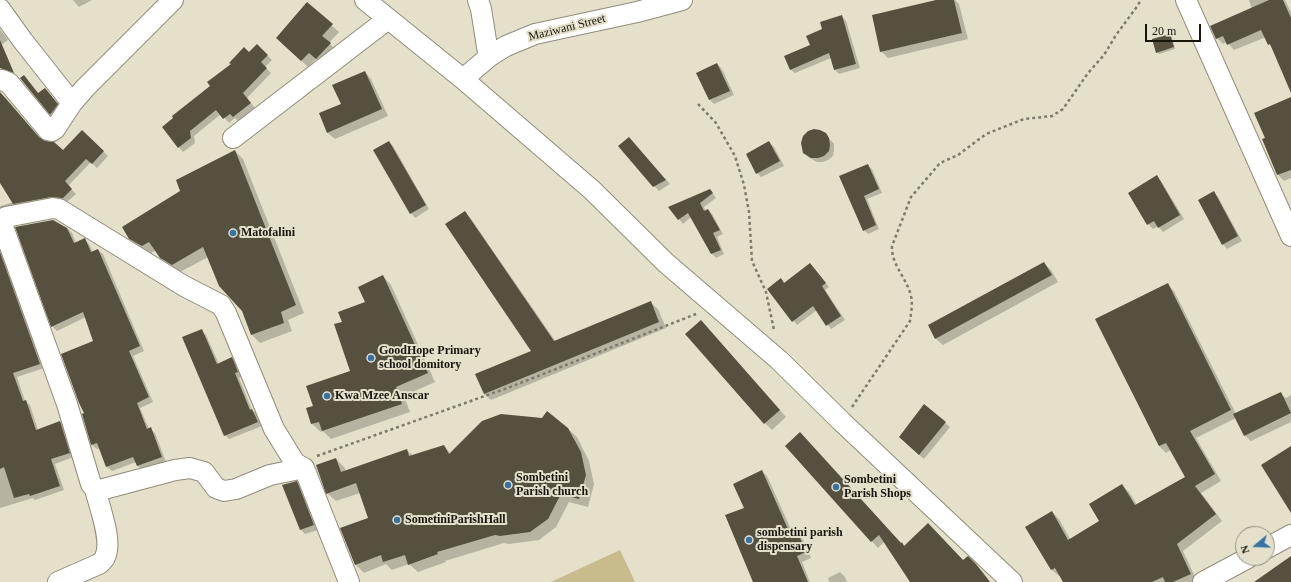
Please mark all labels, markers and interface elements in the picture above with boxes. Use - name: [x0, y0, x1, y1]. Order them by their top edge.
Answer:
- street label: Maziwani Street: [527, 11, 607, 45]
- scale bar: [1147, 16, 1203, 42]
- text: 20 m: [1152, 24, 1176, 38]
- place label: Matofalini: [241, 226, 295, 240]
- marker: Matofalini: [228, 228, 238, 238]
- place label: GoodHope Primary school domitory: [379, 344, 481, 372]
- marker: GoodHope Primary school domitory: [366, 353, 376, 363]
- place label: Kwa Mzee Anscar: [335, 389, 429, 403]
- marker: Kwa Mzee Anscar: [322, 391, 332, 401]
- place label: Sombetini Parish church: [516, 471, 588, 499]
- place label: Sombetini Parish Shops: [844, 473, 911, 501]
- marker: Sombetini Parish church: [503, 480, 513, 490]
- marker: Sombetini Parish Shops: [831, 482, 841, 492]
- place label: SometiniParishHall: [405, 513, 506, 527]
- marker: SometiniParishHall: [392, 515, 402, 525]
- place label: sombetini parish dispensary: [757, 526, 843, 554]
- north arrow: [1235, 526, 1275, 566]
- marker: sombetini parish dispensary: [744, 535, 754, 545]
- text: N: [1238, 544, 1252, 555]

